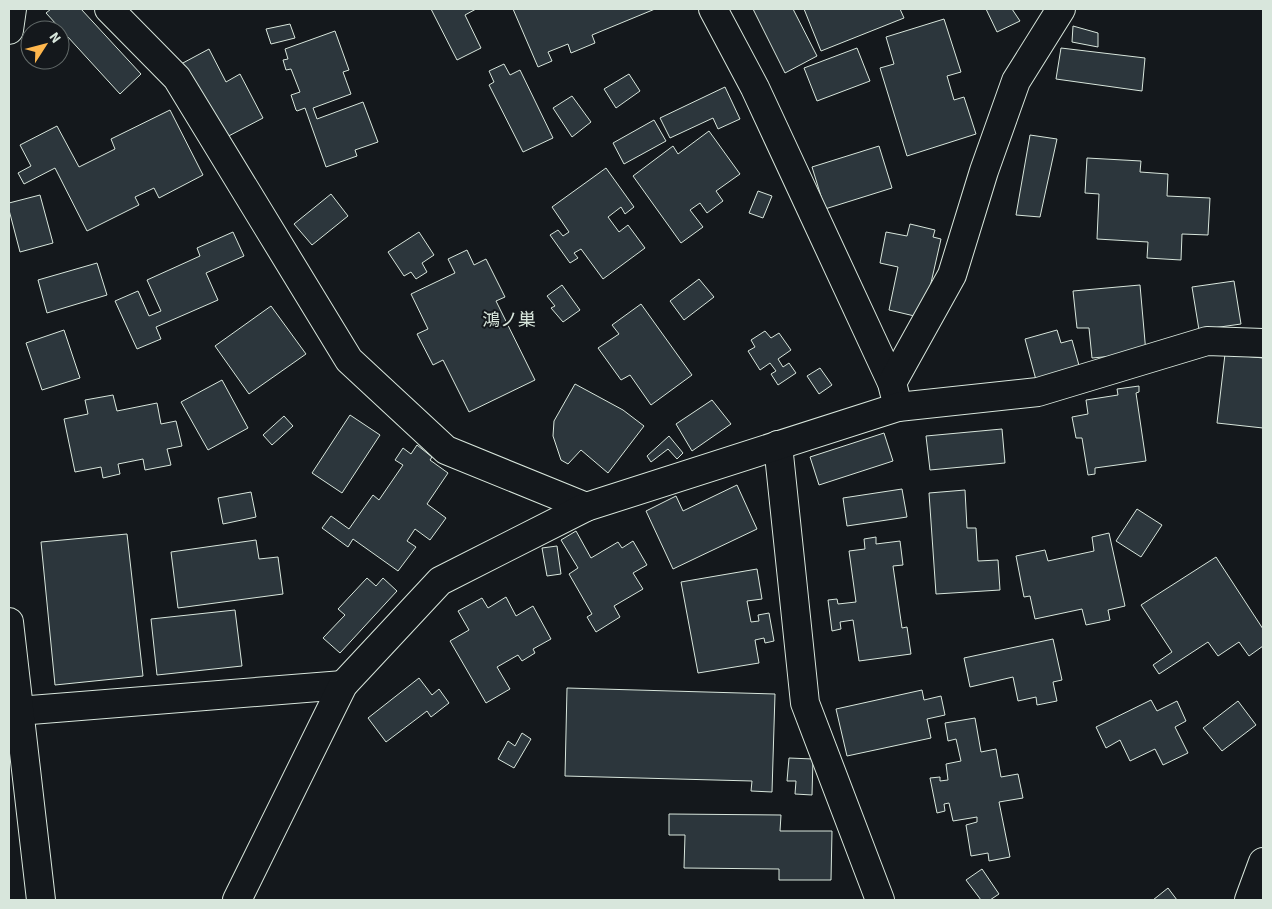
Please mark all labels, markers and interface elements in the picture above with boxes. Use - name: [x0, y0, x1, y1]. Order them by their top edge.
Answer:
- north arrow: [20, 20, 70, 70]
- text: N: [44, 28, 66, 48]
- district label: 鴻ノ巣: [482, 308, 536, 333]

